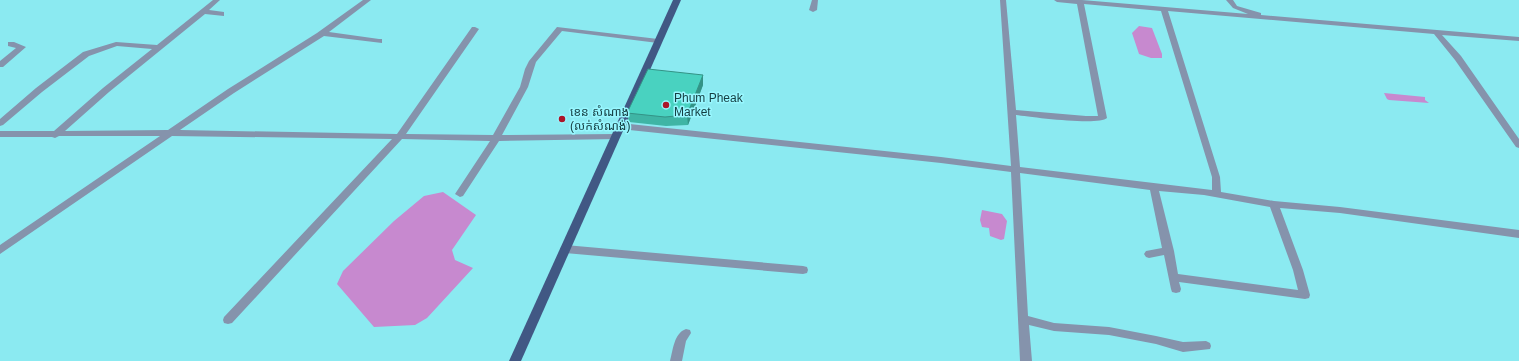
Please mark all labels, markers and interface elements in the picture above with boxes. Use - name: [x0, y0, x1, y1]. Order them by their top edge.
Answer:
- place label: Phum Pheak Market: [674, 91, 744, 119]
- marker: Phum Pheak Market: [661, 100, 671, 110]
- place label: ខេន សំណាង (លក់សំណង់): [570, 105, 630, 133]
- marker: ខេន សំណាង (លក់សំណង់): [557, 114, 567, 124]

